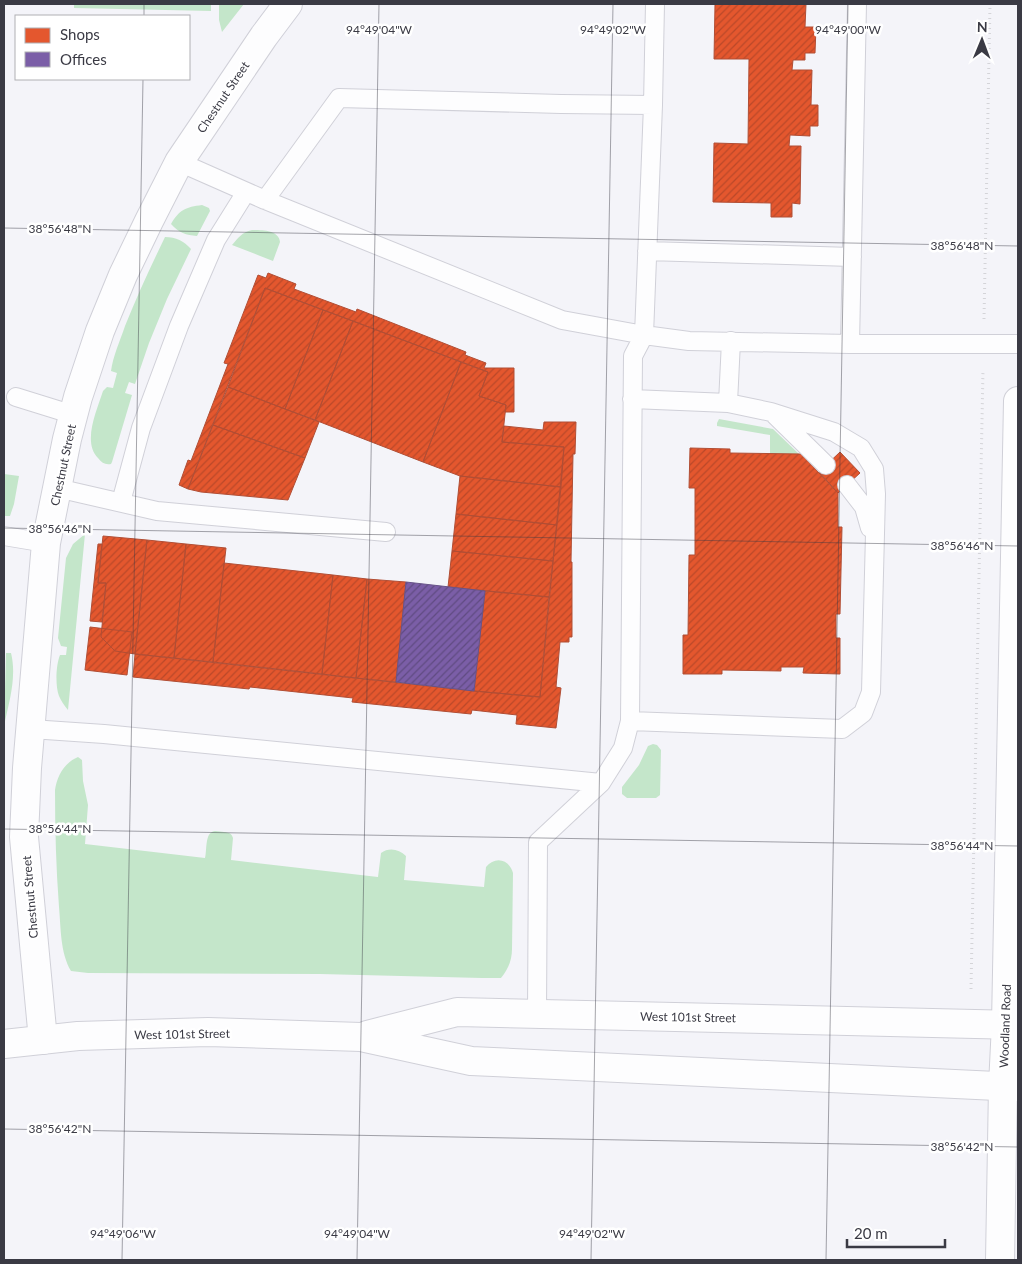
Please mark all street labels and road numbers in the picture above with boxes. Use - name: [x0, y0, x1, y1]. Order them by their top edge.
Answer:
- street label: Chestnut Street: [194, 58, 253, 136]
- street label: Chestnut Street: [47, 422, 79, 507]
- street label: Chestnut Street: [19, 854, 41, 939]
- street label: Woodland Road: [996, 984, 1014, 1068]
- street label: West 101st Street: [640, 1009, 737, 1025]
- street label: West 101st Street: [134, 1026, 231, 1042]

